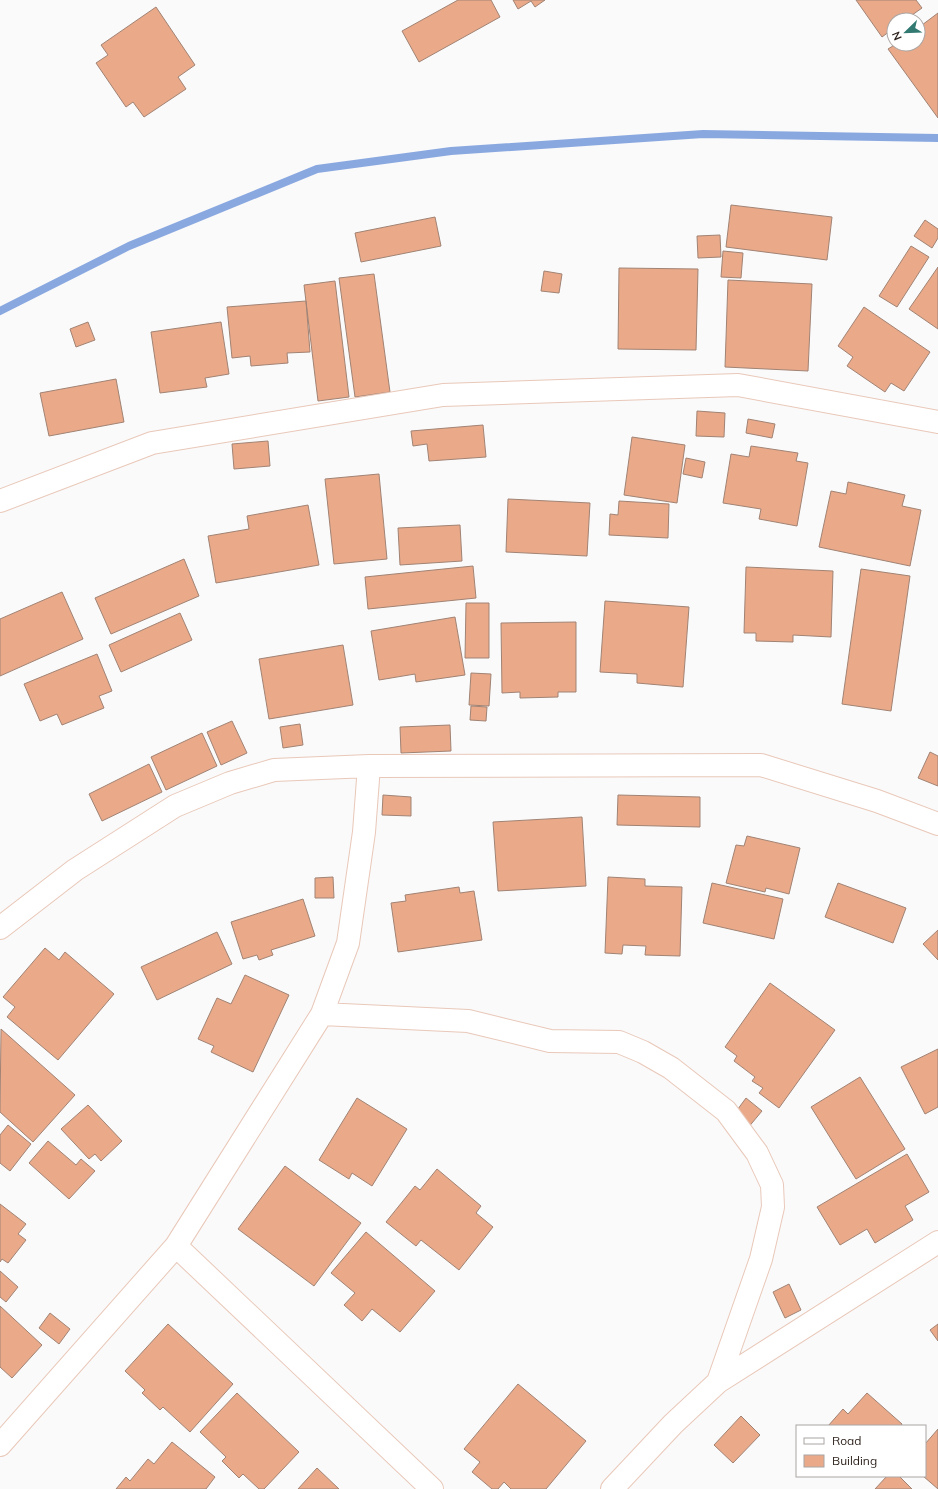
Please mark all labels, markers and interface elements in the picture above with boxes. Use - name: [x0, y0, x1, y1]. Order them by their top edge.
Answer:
- north arrow: [886, 12, 926, 52]
- text: N: [889, 29, 905, 42]
- legend: [796, 1425, 926, 1477]
- text: Road: [832, 1433, 861, 1448]
- text: Building: [832, 1453, 877, 1468]

